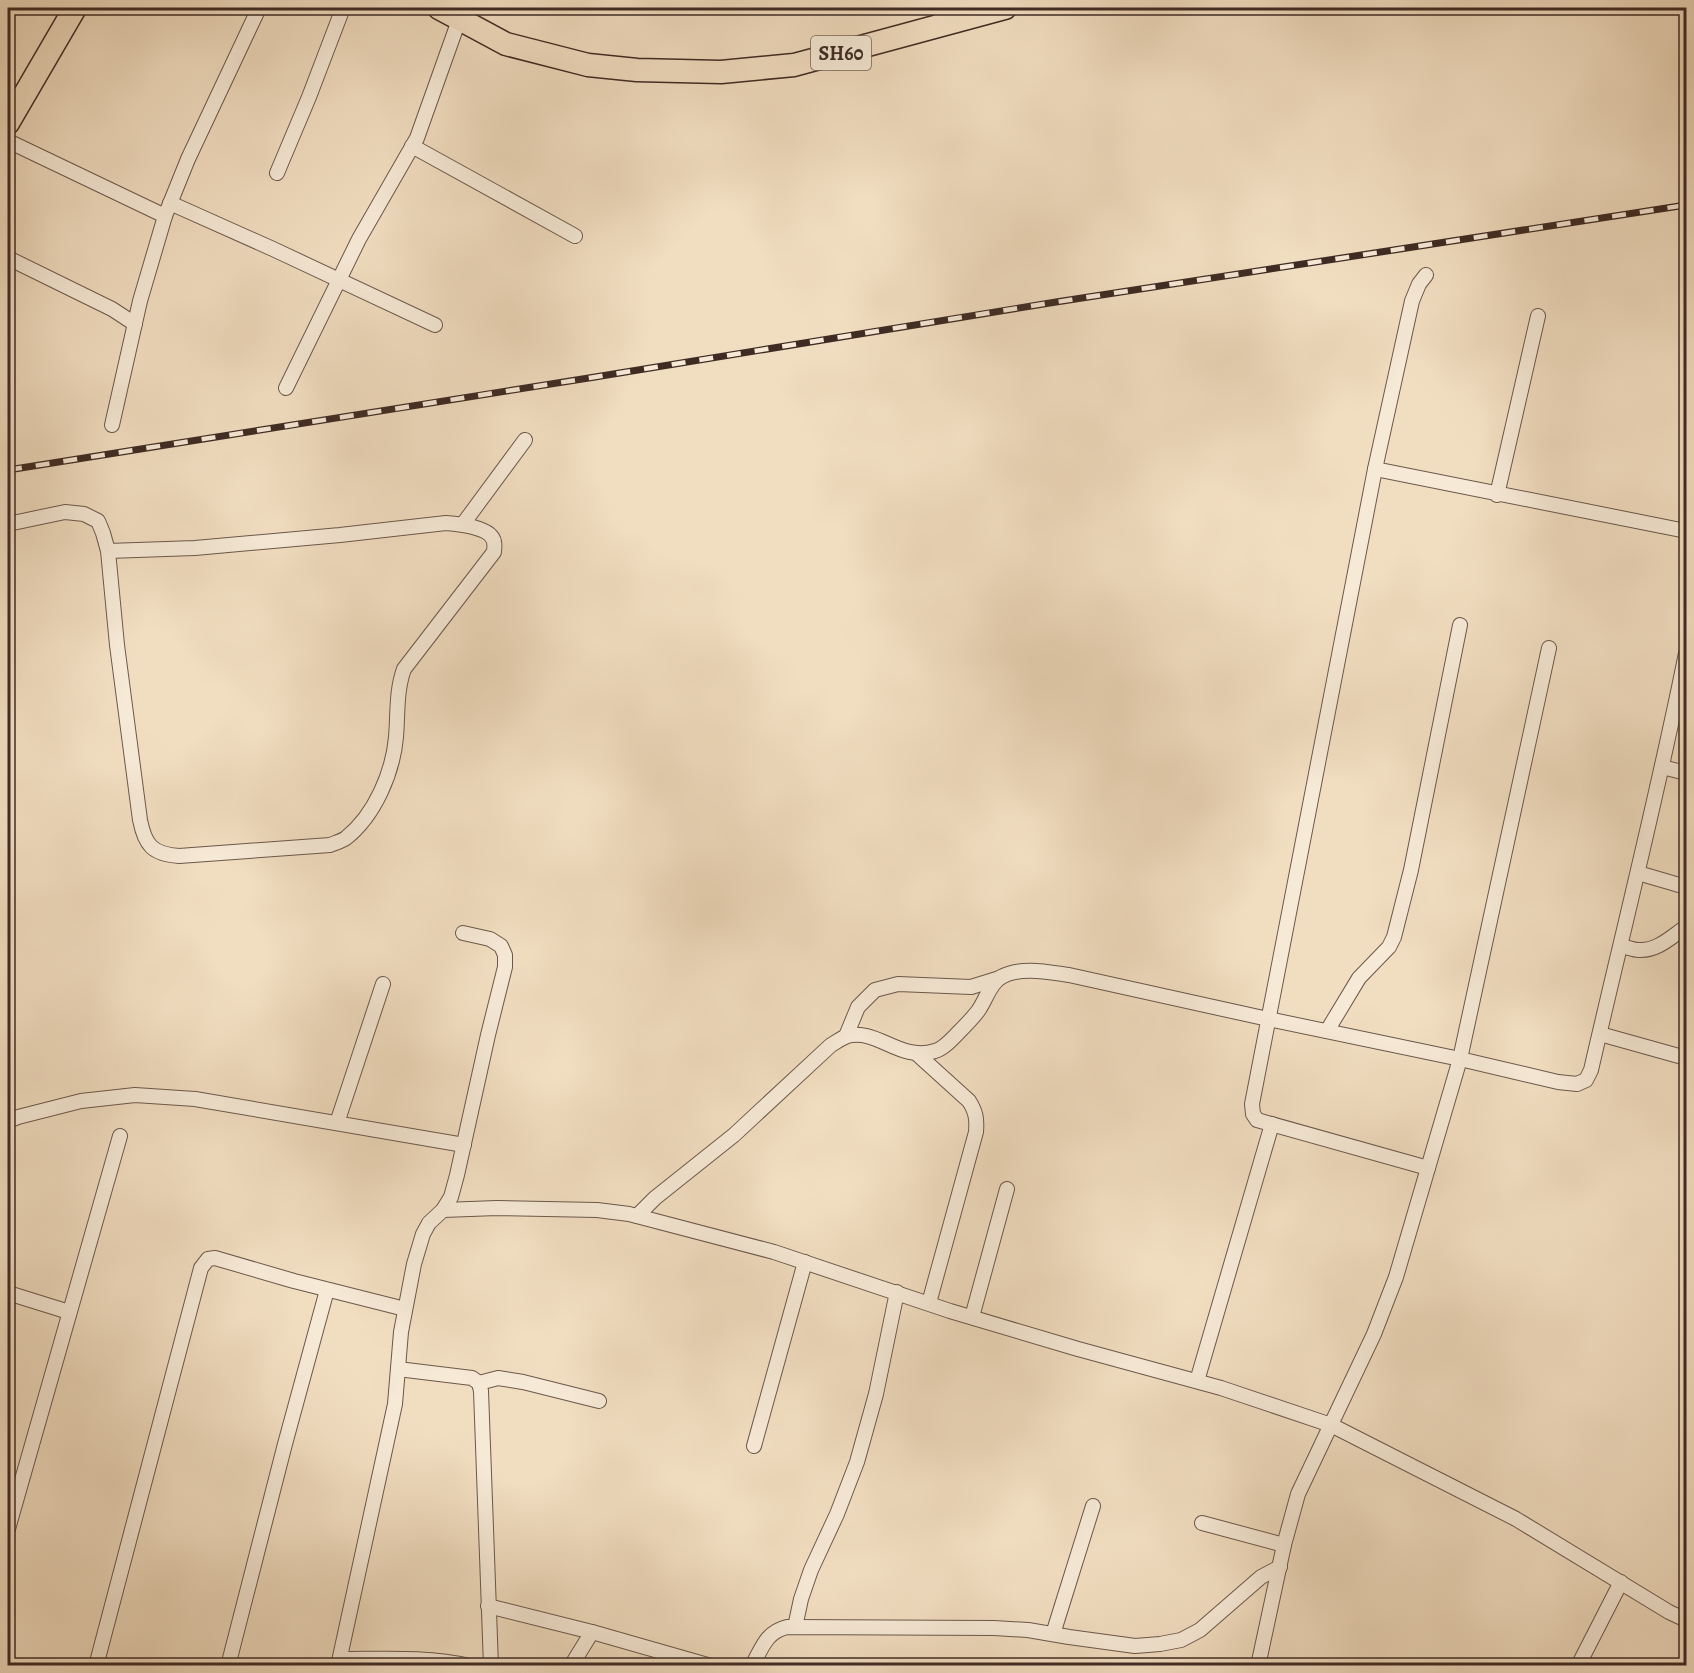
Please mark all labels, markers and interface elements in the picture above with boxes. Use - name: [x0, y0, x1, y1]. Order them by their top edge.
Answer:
- road number: SH60: [811, 36, 871, 70]

